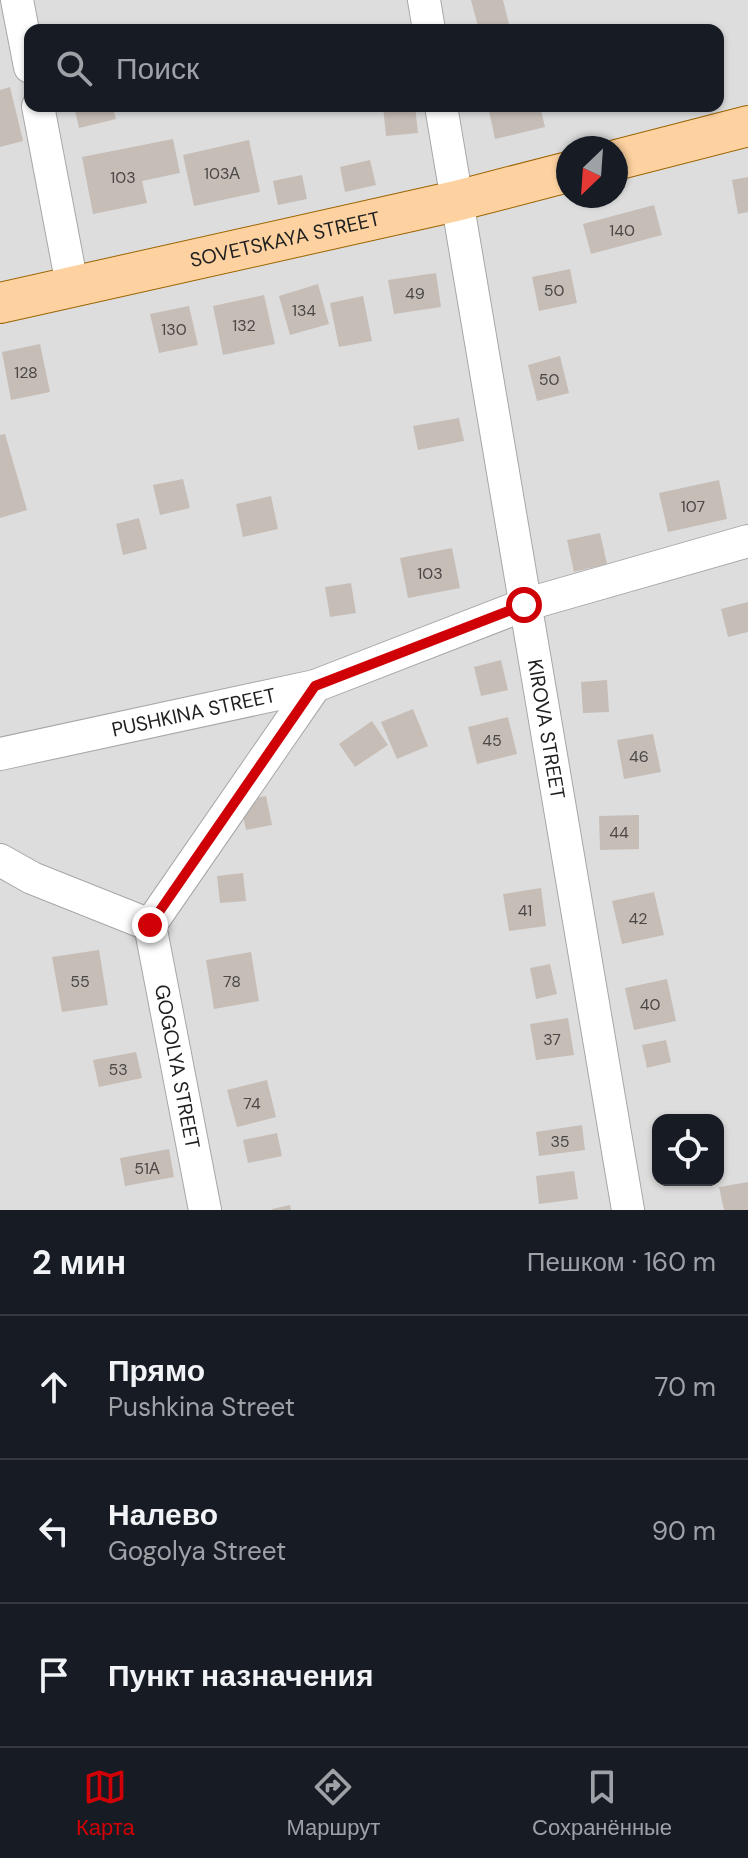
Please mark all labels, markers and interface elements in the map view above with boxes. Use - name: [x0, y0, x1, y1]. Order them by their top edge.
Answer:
- search box: [24, 24, 724, 112]
- icon: search: [52, 46, 96, 90]
- text: Поиск: [116, 49, 199, 88]
- north arrow: [556, 136, 628, 208]
- house number: 103А: [204, 163, 240, 184]
- house number: 103: [110, 167, 136, 188]
- street label: SOVETSKAYA STREET: [187, 205, 383, 273]
- house number: 140: [609, 220, 635, 241]
- house number: 50: [544, 280, 564, 301]
- house number: 49: [405, 283, 425, 304]
- house number: 134: [292, 300, 316, 321]
- house number: 132: [232, 315, 256, 336]
- house number: 130: [161, 319, 187, 340]
- house number: 128: [14, 362, 38, 383]
- house number: 50: [539, 369, 559, 390]
- house number: 107: [681, 496, 705, 517]
- house number: 103: [417, 563, 443, 584]
- route start: [506, 587, 542, 623]
- street label: KIROVA STREET: [522, 657, 571, 801]
- street label: PUSHKINA STREET: [109, 682, 278, 743]
- house number: 45: [482, 730, 502, 751]
- house number: 46: [629, 746, 649, 767]
- house number: 44: [609, 822, 629, 843]
- house number: 41: [518, 900, 532, 921]
- route end: [132, 907, 168, 943]
- house number: 42: [629, 908, 647, 929]
- house number: 55: [70, 971, 90, 992]
- house number: 78: [223, 971, 241, 992]
- street label: GOGOLYA STREET: [149, 982, 206, 1151]
- house number: 40: [640, 994, 660, 1015]
- house number: 37: [543, 1029, 561, 1050]
- house number: 53: [108, 1059, 128, 1080]
- house number: 74: [243, 1093, 261, 1114]
- map controls: [652, 1114, 724, 1186]
- button: locate: [652, 1114, 724, 1186]
- house number: 35: [550, 1131, 570, 1152]
- house number: 51А: [134, 1158, 160, 1179]
- text: 2 мин: [32, 1240, 126, 1285]
- text: Пешком · 160 m: [527, 1245, 716, 1279]
- text: Прямо: [108, 1351, 205, 1390]
- icon: ahead: [32, 1365, 76, 1409]
- text: 70 m: [655, 1370, 716, 1404]
- text: Pushkina Street: [108, 1390, 295, 1424]
- text: Налево: [108, 1495, 218, 1534]
- icon: left: [32, 1509, 76, 1553]
- text: 90 m: [652, 1514, 716, 1548]
- text: Gogolya Street: [108, 1534, 286, 1568]
- icon: arrive: [32, 1653, 76, 1697]
- text: Пункт назначения: [108, 1656, 373, 1695]
- tab: Карта: [76, 1765, 135, 1842]
- tab: Маршрут: [287, 1765, 380, 1842]
- tab: Сохранённые: [532, 1765, 672, 1842]

